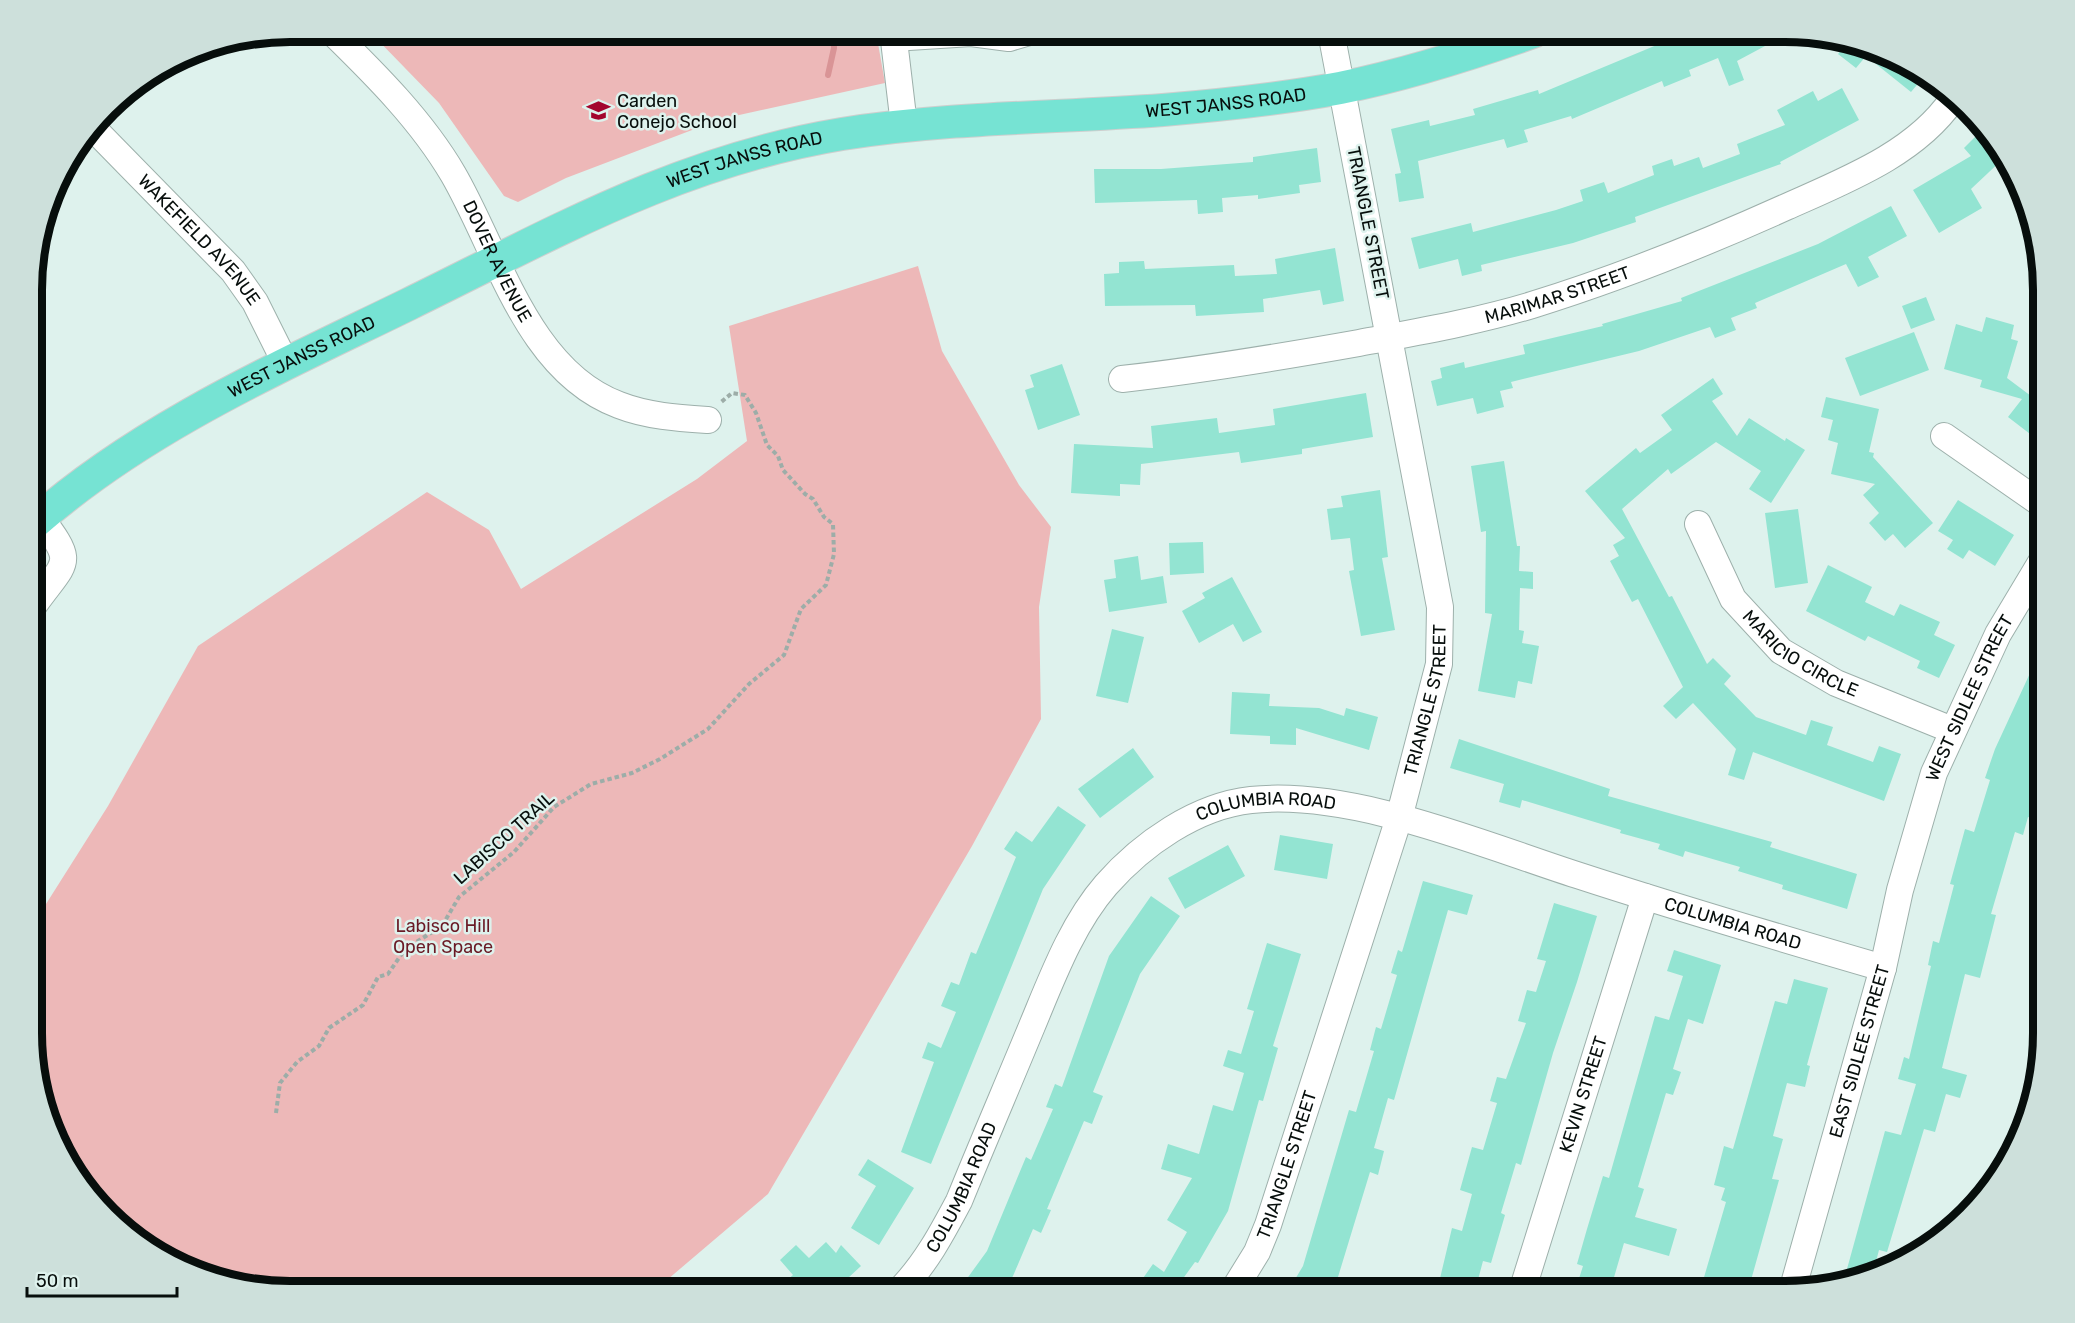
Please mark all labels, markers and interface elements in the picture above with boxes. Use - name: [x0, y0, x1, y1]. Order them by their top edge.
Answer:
- street label: WEST JANSS ROAD: [1145, 83, 1308, 122]
- place label: Carden Conejo School: [617, 90, 737, 133]
- school or university icon: Carden Conejo School: [586, 98, 612, 124]
- street label: WEST JANSS ROAD: [663, 127, 824, 193]
- street label: TRIANGLE STREET: [1342, 145, 1394, 301]
- street label: WAKEFIELD AVENUE: [134, 170, 265, 310]
- street label: DOVER AVENUE: [458, 197, 536, 326]
- street label: MARIMAR STREET: [1482, 262, 1633, 328]
- street label: WEST JANSS ROAD: [224, 311, 379, 403]
- street label: MARICIO CIRCLE: [1738, 606, 1861, 702]
- street label: WEST SIDLEE STREET: [1921, 611, 2018, 784]
- street label: TRIANGLE STREET: [1399, 624, 1451, 778]
- street label: LABISCO TRAIL: [449, 787, 559, 889]
- street label: COLUMBIA ROAD: [1192, 788, 1338, 826]
- street label: COLUMBIA ROAD: [1662, 892, 1804, 954]
- park label: Labisco Hill Open Space: [393, 915, 493, 958]
- street label: EAST SIDLEE STREET: [1825, 962, 1894, 1140]
- street label: KEVIN STREET: [1555, 1033, 1612, 1155]
- street label: TRIANGLE STREET: [1252, 1088, 1322, 1243]
- street label: COLUMBIA ROAD: [921, 1119, 1002, 1257]
- scale bar: [27, 1260, 177, 1298]
- text: 50 m: [36, 1270, 79, 1292]

